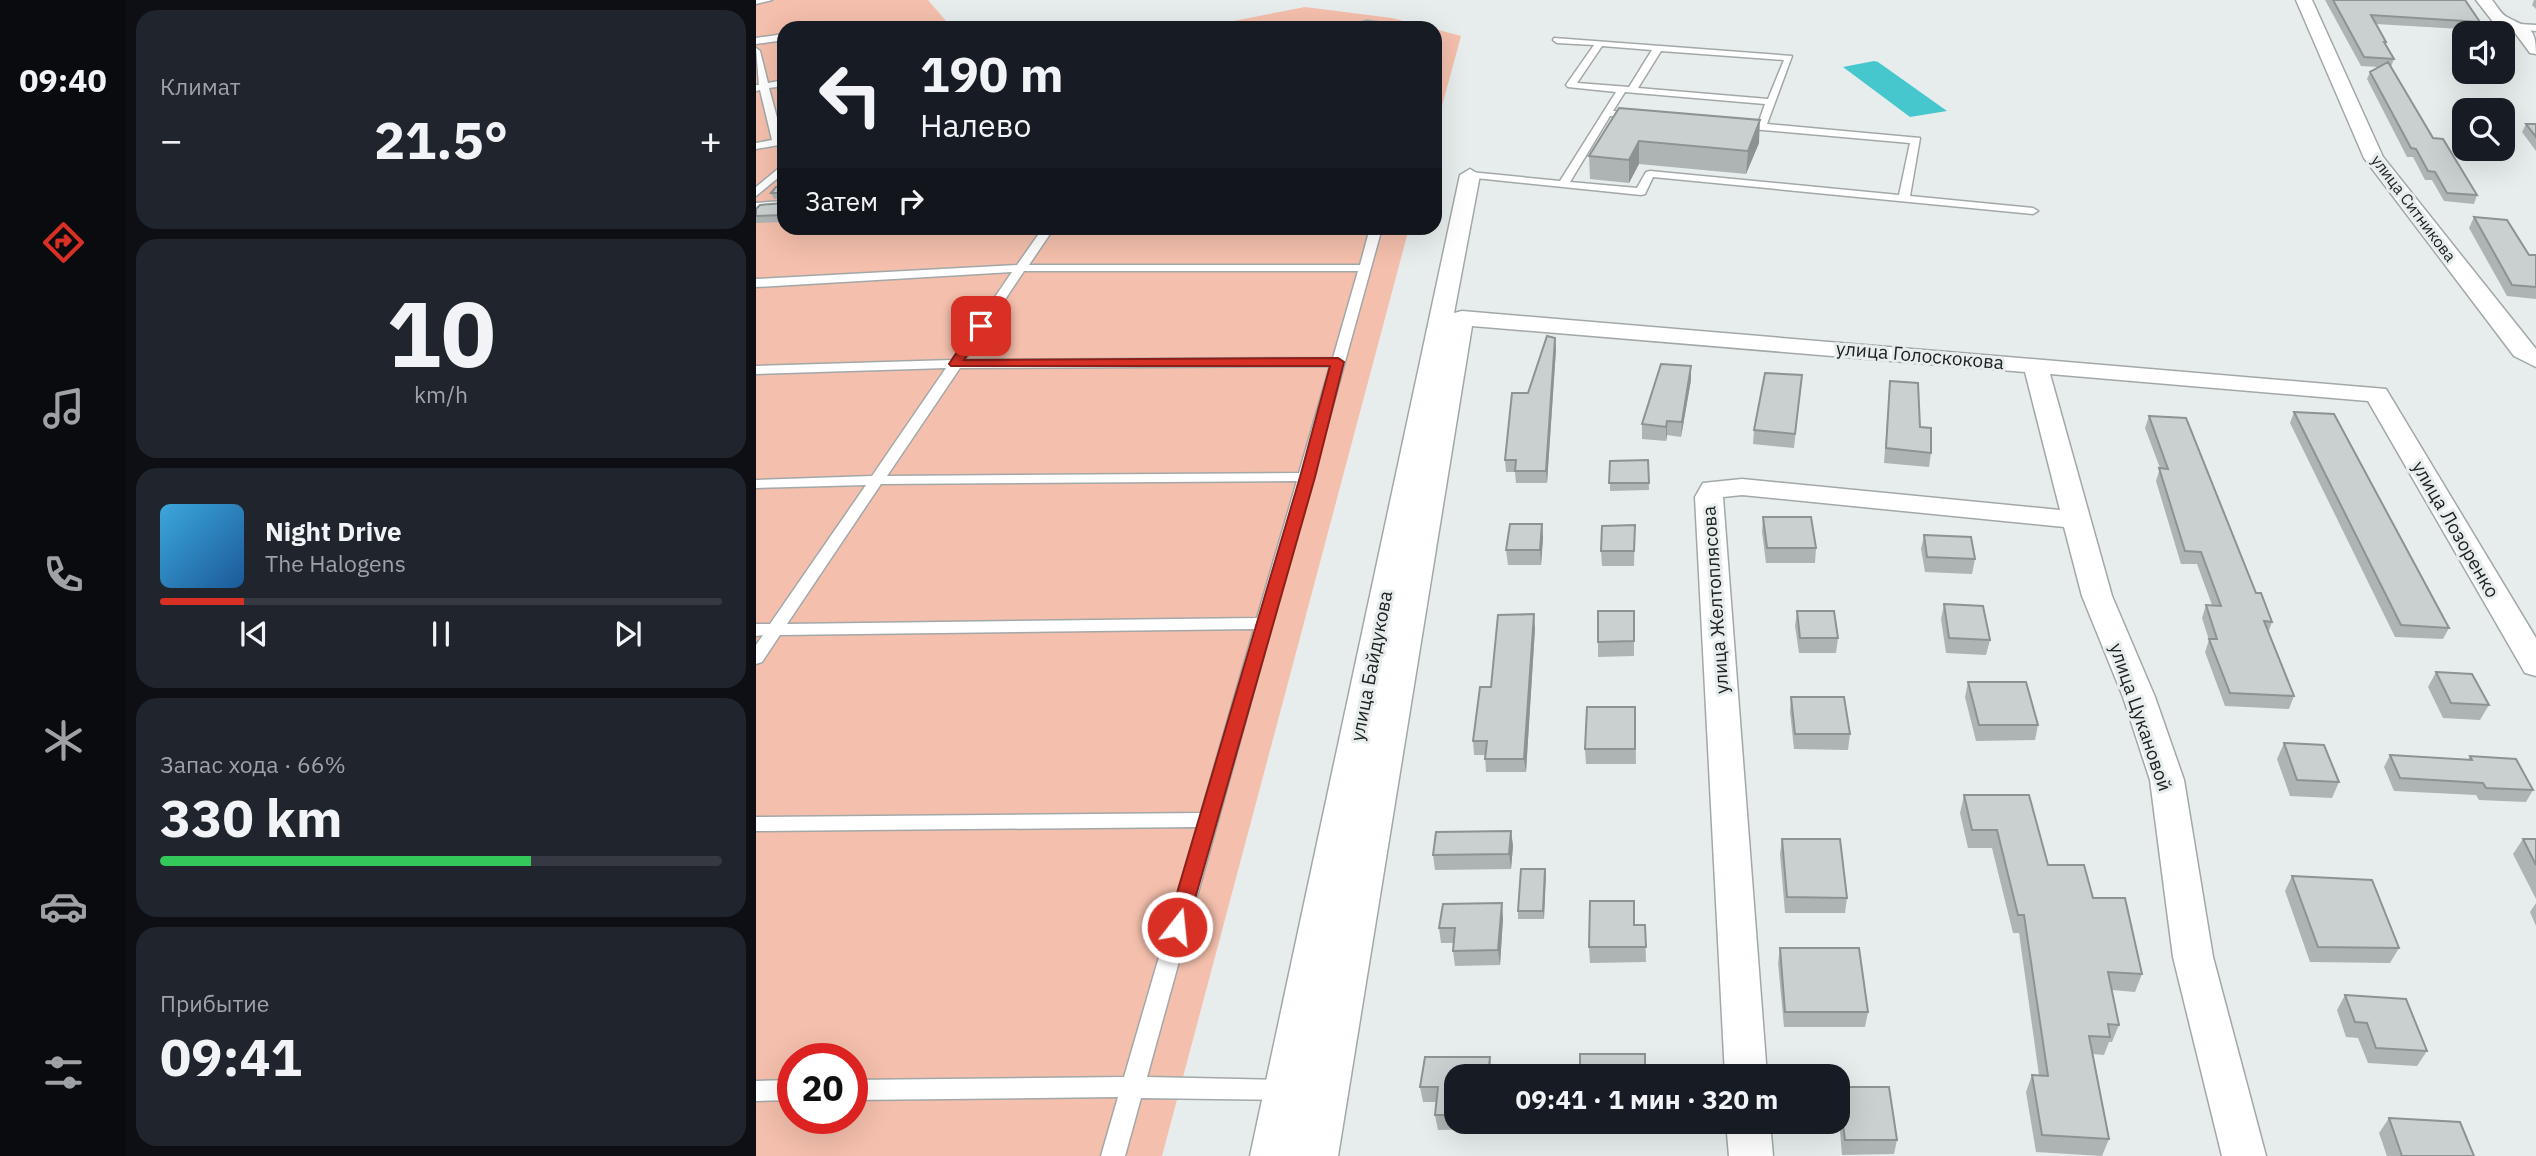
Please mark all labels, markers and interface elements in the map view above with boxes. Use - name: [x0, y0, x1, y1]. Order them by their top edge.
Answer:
- map controls: [2452, 21, 2515, 161]
- button: sound: [2452, 21, 2515, 84]
- text: 190 m: [920, 42, 1064, 105]
- icon: left: [805, 49, 896, 140]
- text: 09:40: [19, 59, 107, 101]
- text: Климат: [160, 71, 241, 101]
- button: search: [2452, 98, 2515, 161]
- text: Налево: [920, 104, 1031, 146]
- text: 21.5°: [374, 106, 508, 173]
- text: −: [160, 115, 183, 164]
- text: +: [699, 115, 722, 164]
- street label: улица Ситникова: [2367, 151, 2461, 266]
- icon: right: [892, 182, 930, 220]
- text: Затем: [805, 184, 878, 218]
- icon: directions: [39, 218, 88, 267]
- text: 10: [386, 274, 496, 392]
- pin: [951, 296, 1011, 356]
- icon: arrive: [962, 307, 1000, 345]
- street label: улица Голоскокова: [1835, 336, 2005, 374]
- text: km/h: [414, 379, 468, 409]
- icon: music: [39, 384, 88, 433]
- street label: улица Лозоренко: [2407, 456, 2505, 602]
- street label: улица Желтоплясова: [1696, 505, 1734, 695]
- text: Night Drive: [265, 514, 402, 548]
- text: The Halogens: [265, 548, 406, 578]
- icon: phone: [39, 550, 88, 599]
- street label: улица Байдукова: [1345, 589, 1397, 743]
- icon: previous: [235, 615, 273, 653]
- icon: pause: [422, 615, 460, 653]
- icon: next: [609, 615, 647, 653]
- street label: улица Цукановой: [2104, 640, 2178, 794]
- icon: climate: [39, 716, 88, 765]
- text: Запас хода · 66%: [160, 749, 346, 779]
- text: 330 km: [160, 784, 342, 851]
- icon: car: [39, 882, 88, 931]
- position arrow: [1140, 890, 1214, 964]
- text: Прибытие: [160, 988, 269, 1018]
- text: 09:41: [160, 1023, 302, 1090]
- speed limit sign: 20: [777, 1043, 868, 1134]
- icon: filters: [39, 1048, 88, 1097]
- text: 09:41 · 1 мин · 320 m: [1516, 1082, 1778, 1116]

